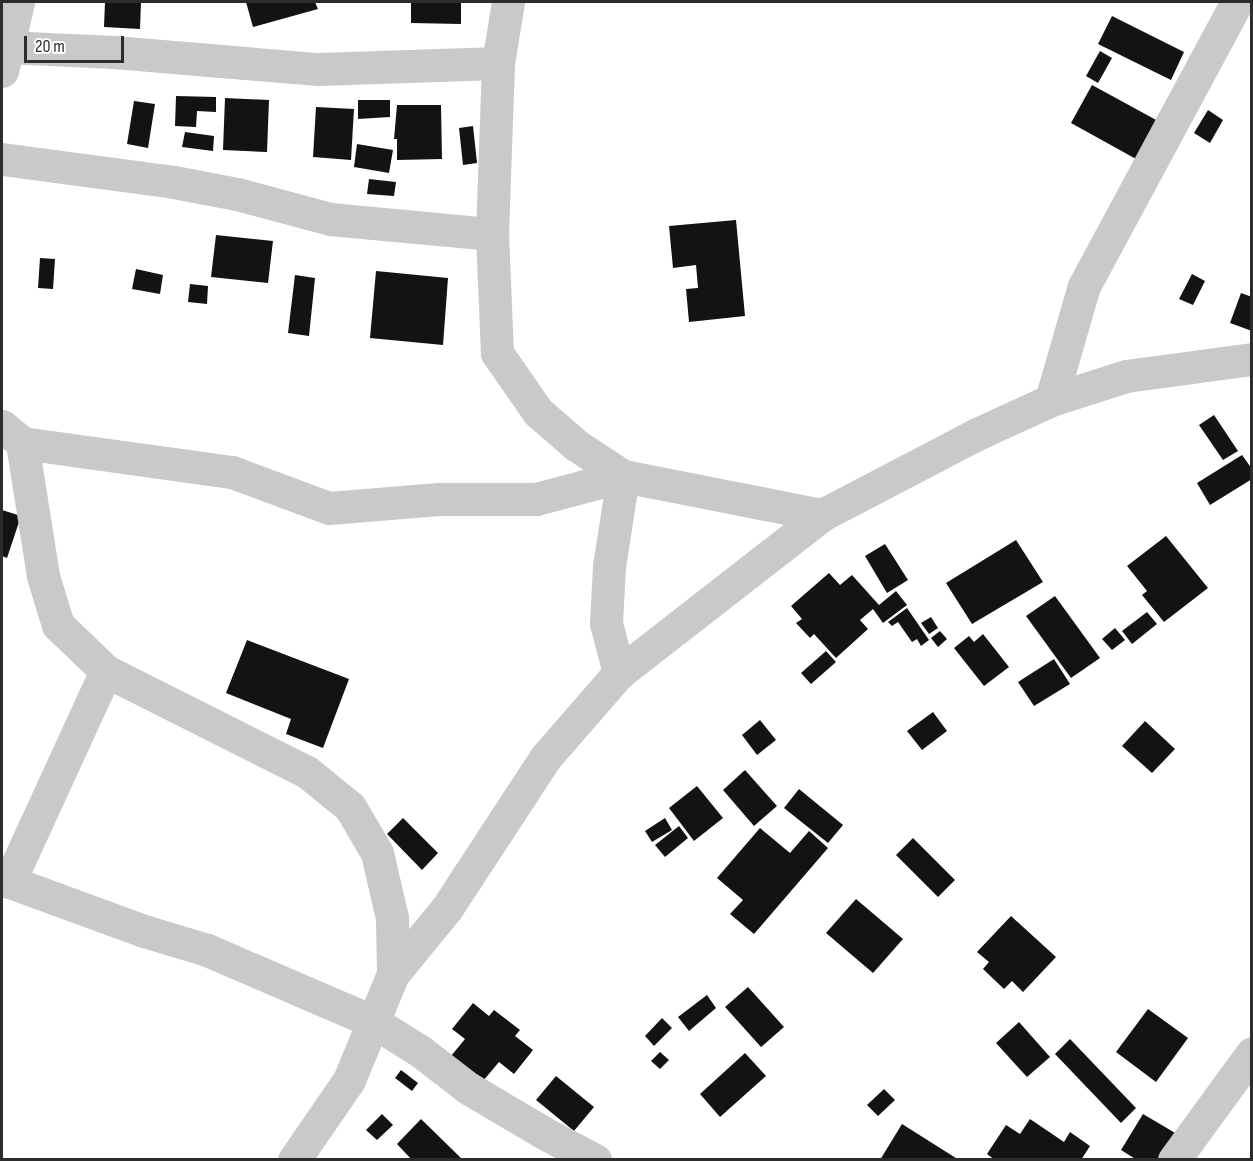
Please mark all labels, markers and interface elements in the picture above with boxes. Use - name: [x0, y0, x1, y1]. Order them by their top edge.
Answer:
- scale bar: [27, 24, 128, 62]
- text: 20 m: [35, 36, 65, 57]

